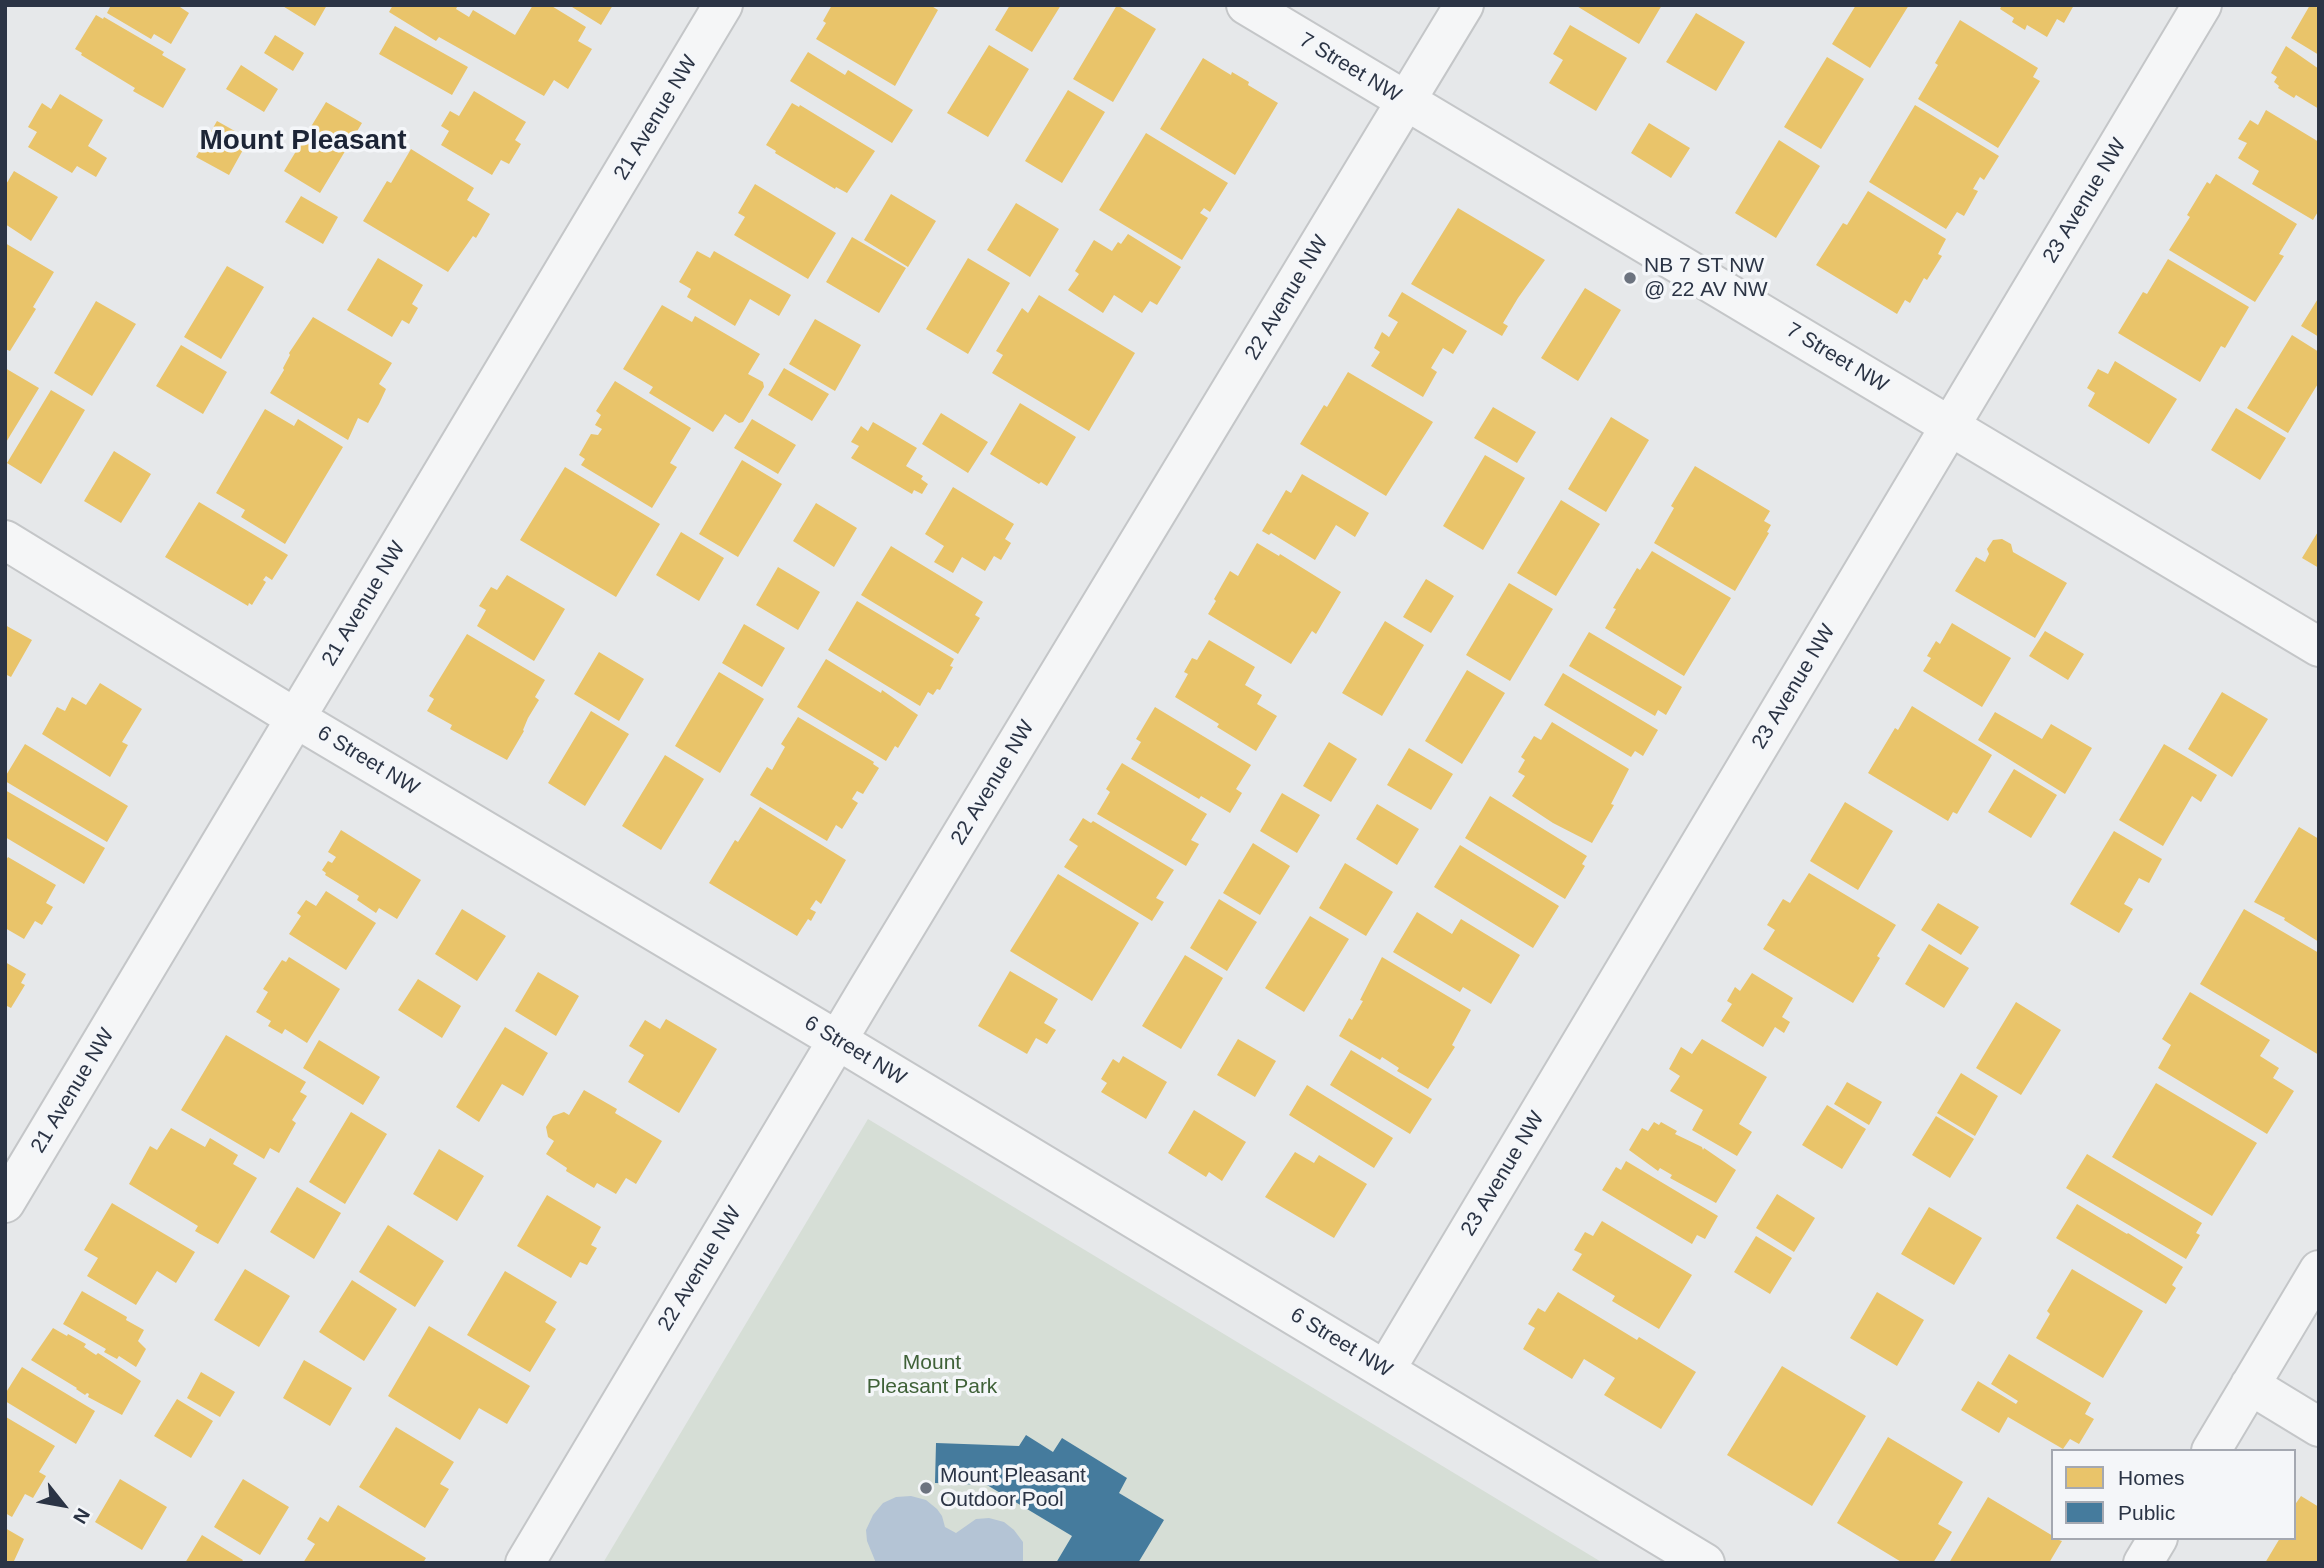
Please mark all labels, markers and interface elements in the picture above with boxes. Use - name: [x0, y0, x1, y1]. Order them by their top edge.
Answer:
- street label: 7 Street NW: [1294, 28, 1406, 108]
- street label: 21 Avenue NW: [609, 51, 703, 185]
- district label: Mount Pleasant: [200, 124, 406, 158]
- street label: 23 Avenue NW: [2038, 134, 2132, 268]
- street label: 22 Avenue NW: [1240, 231, 1334, 365]
- place label: NB 7 ST NW @ 22 AV NW: [1644, 253, 1768, 303]
- marker: NB 7 ST NW @ 22 AV NW: [1622, 270, 1638, 286]
- street label: 7 Street NW: [1781, 318, 1893, 398]
- street label: 21 Avenue NW: [317, 537, 411, 671]
- street label: 23 Avenue NW: [1747, 620, 1841, 754]
- street label: 22 Avenue NW: [946, 716, 1040, 850]
- street label: 6 Street NW: [312, 721, 424, 801]
- street label: 6 Street NW: [799, 1011, 911, 1091]
- street label: 21 Avenue NW: [26, 1024, 120, 1158]
- street label: 23 Avenue NW: [1456, 1107, 1550, 1241]
- street label: 22 Avenue NW: [653, 1202, 747, 1336]
- street label: 6 Street NW: [1285, 1303, 1397, 1383]
- park label: Mount Pleasant Park: [867, 1350, 997, 1400]
- legend: [2051, 1449, 2296, 1540]
- place label: Mount Pleasant Outdoor Pool: [940, 1463, 1086, 1513]
- text: Homes: [2118, 1466, 2185, 1489]
- north arrow: [28, 1470, 98, 1540]
- marker: Mount Pleasant Outdoor Pool: [918, 1480, 934, 1496]
- text: Public: [2118, 1501, 2175, 1524]
- text: N: [69, 1505, 94, 1527]

